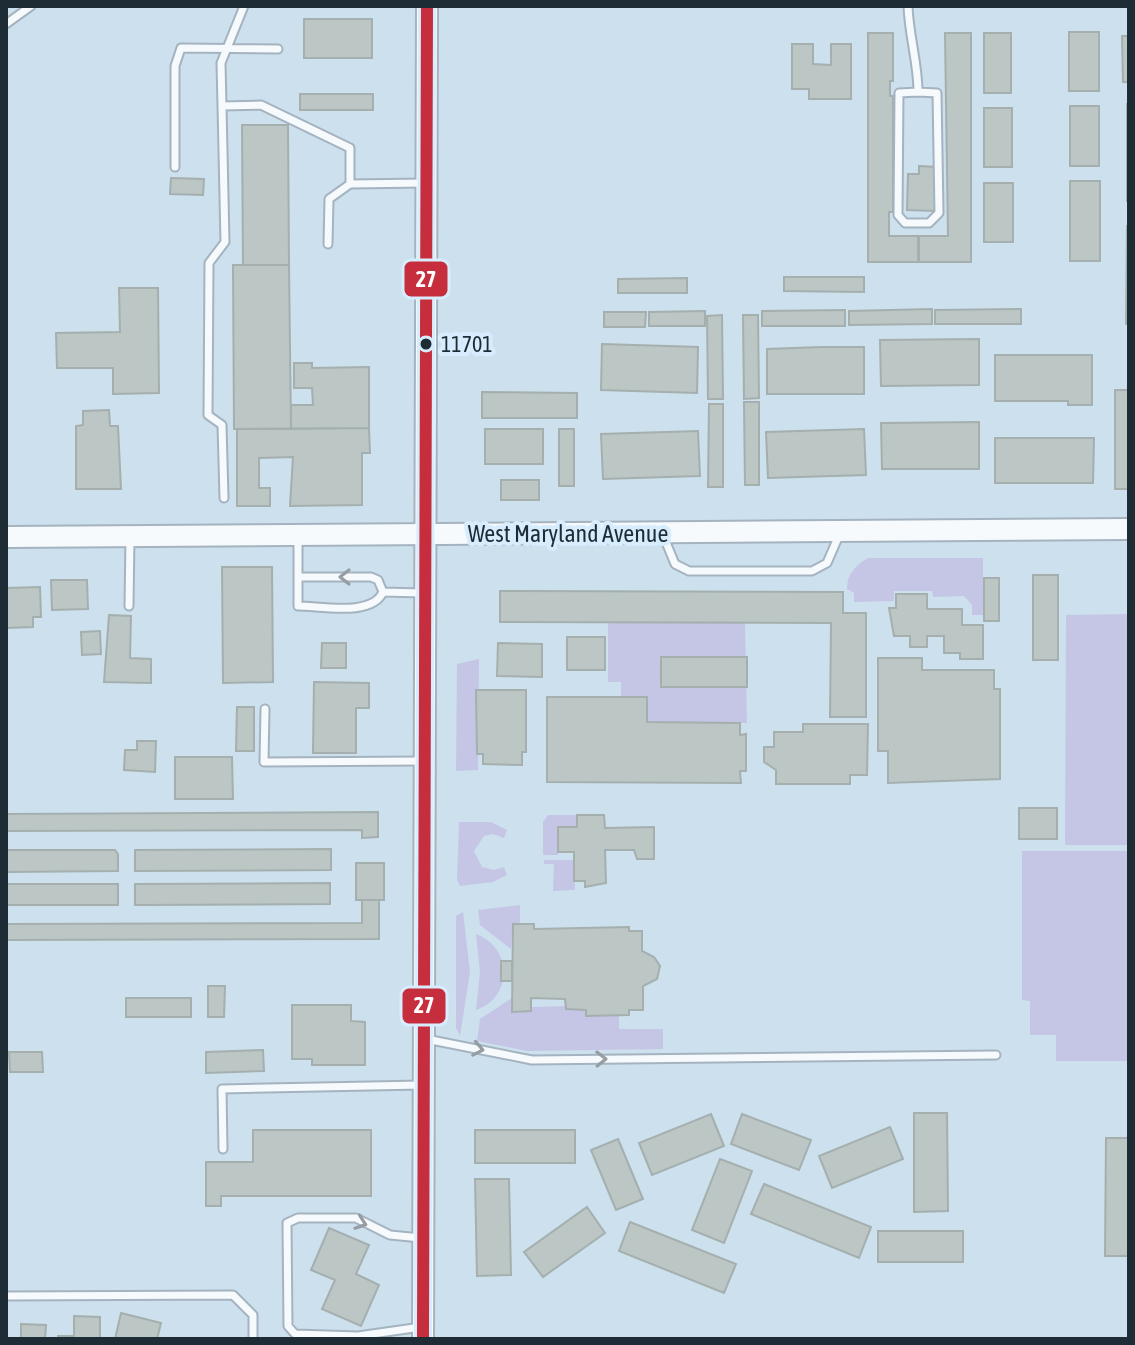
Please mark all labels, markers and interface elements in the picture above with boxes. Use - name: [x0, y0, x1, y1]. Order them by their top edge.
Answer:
- line badge: 27: [403, 260, 449, 298]
- text: 27: [416, 266, 436, 292]
- place label: 11701: [441, 331, 493, 357]
- marker: 11701: [418, 336, 434, 352]
- street label: West Maryland Avenue: [468, 520, 668, 547]
- one-way arrow: [338, 568, 351, 586]
- line badge: 27: [401, 987, 447, 1025]
- text: 27: [414, 992, 434, 1018]
- one-way arrow: [470, 1040, 484, 1057]
- one-way arrow: [595, 1050, 608, 1068]
- one-way arrow: [353, 1213, 367, 1229]

